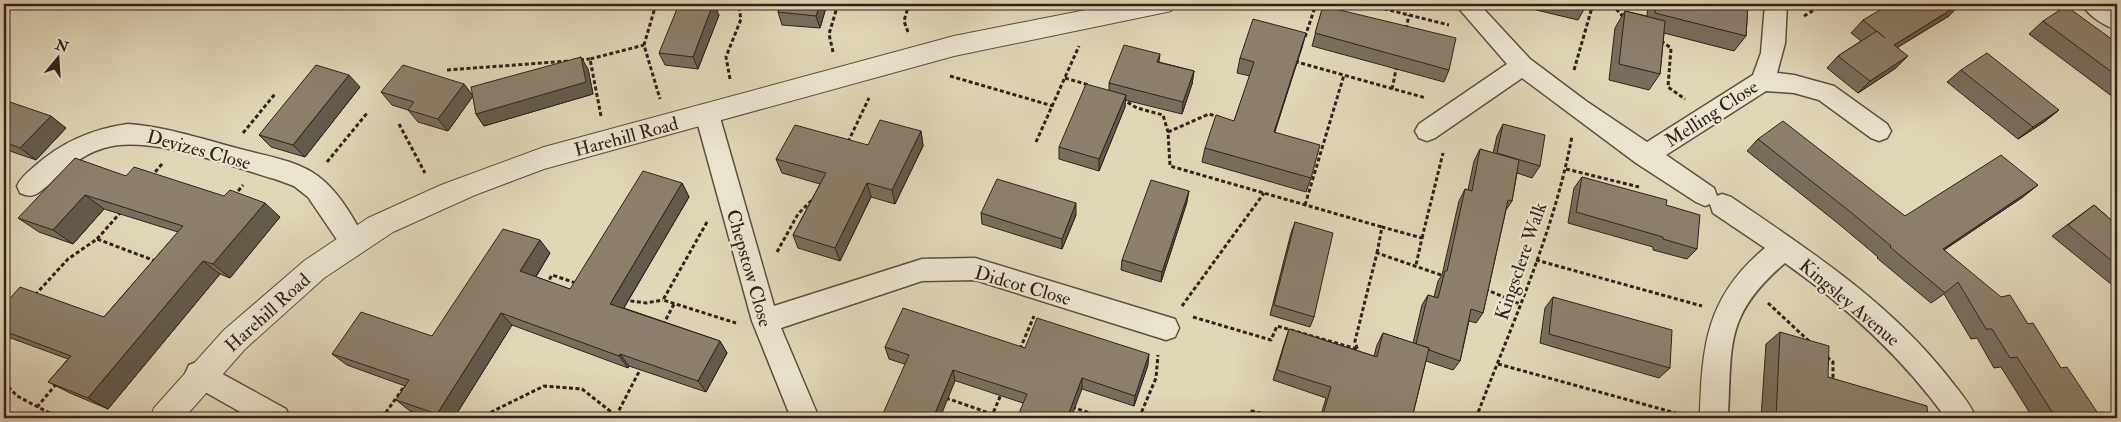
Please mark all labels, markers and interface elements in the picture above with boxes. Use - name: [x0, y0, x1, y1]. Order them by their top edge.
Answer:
- north arrow: [32, 32, 82, 82]
- text: N: [52, 36, 71, 56]
- street label: Melling Close: [1660, 75, 1763, 153]
- street label: Harehill Road: [572, 111, 682, 162]
- street label: Devizes Close: [144, 125, 253, 175]
- street label: Kingsclere Walk: [1490, 199, 1552, 323]
- street label: Chepstow Close: [720, 207, 777, 330]
- street label: Kingsley Avenue: [1794, 254, 1905, 352]
- street label: Didcot Close: [972, 261, 1074, 311]
- street label: Harehill Road: [220, 268, 316, 357]

